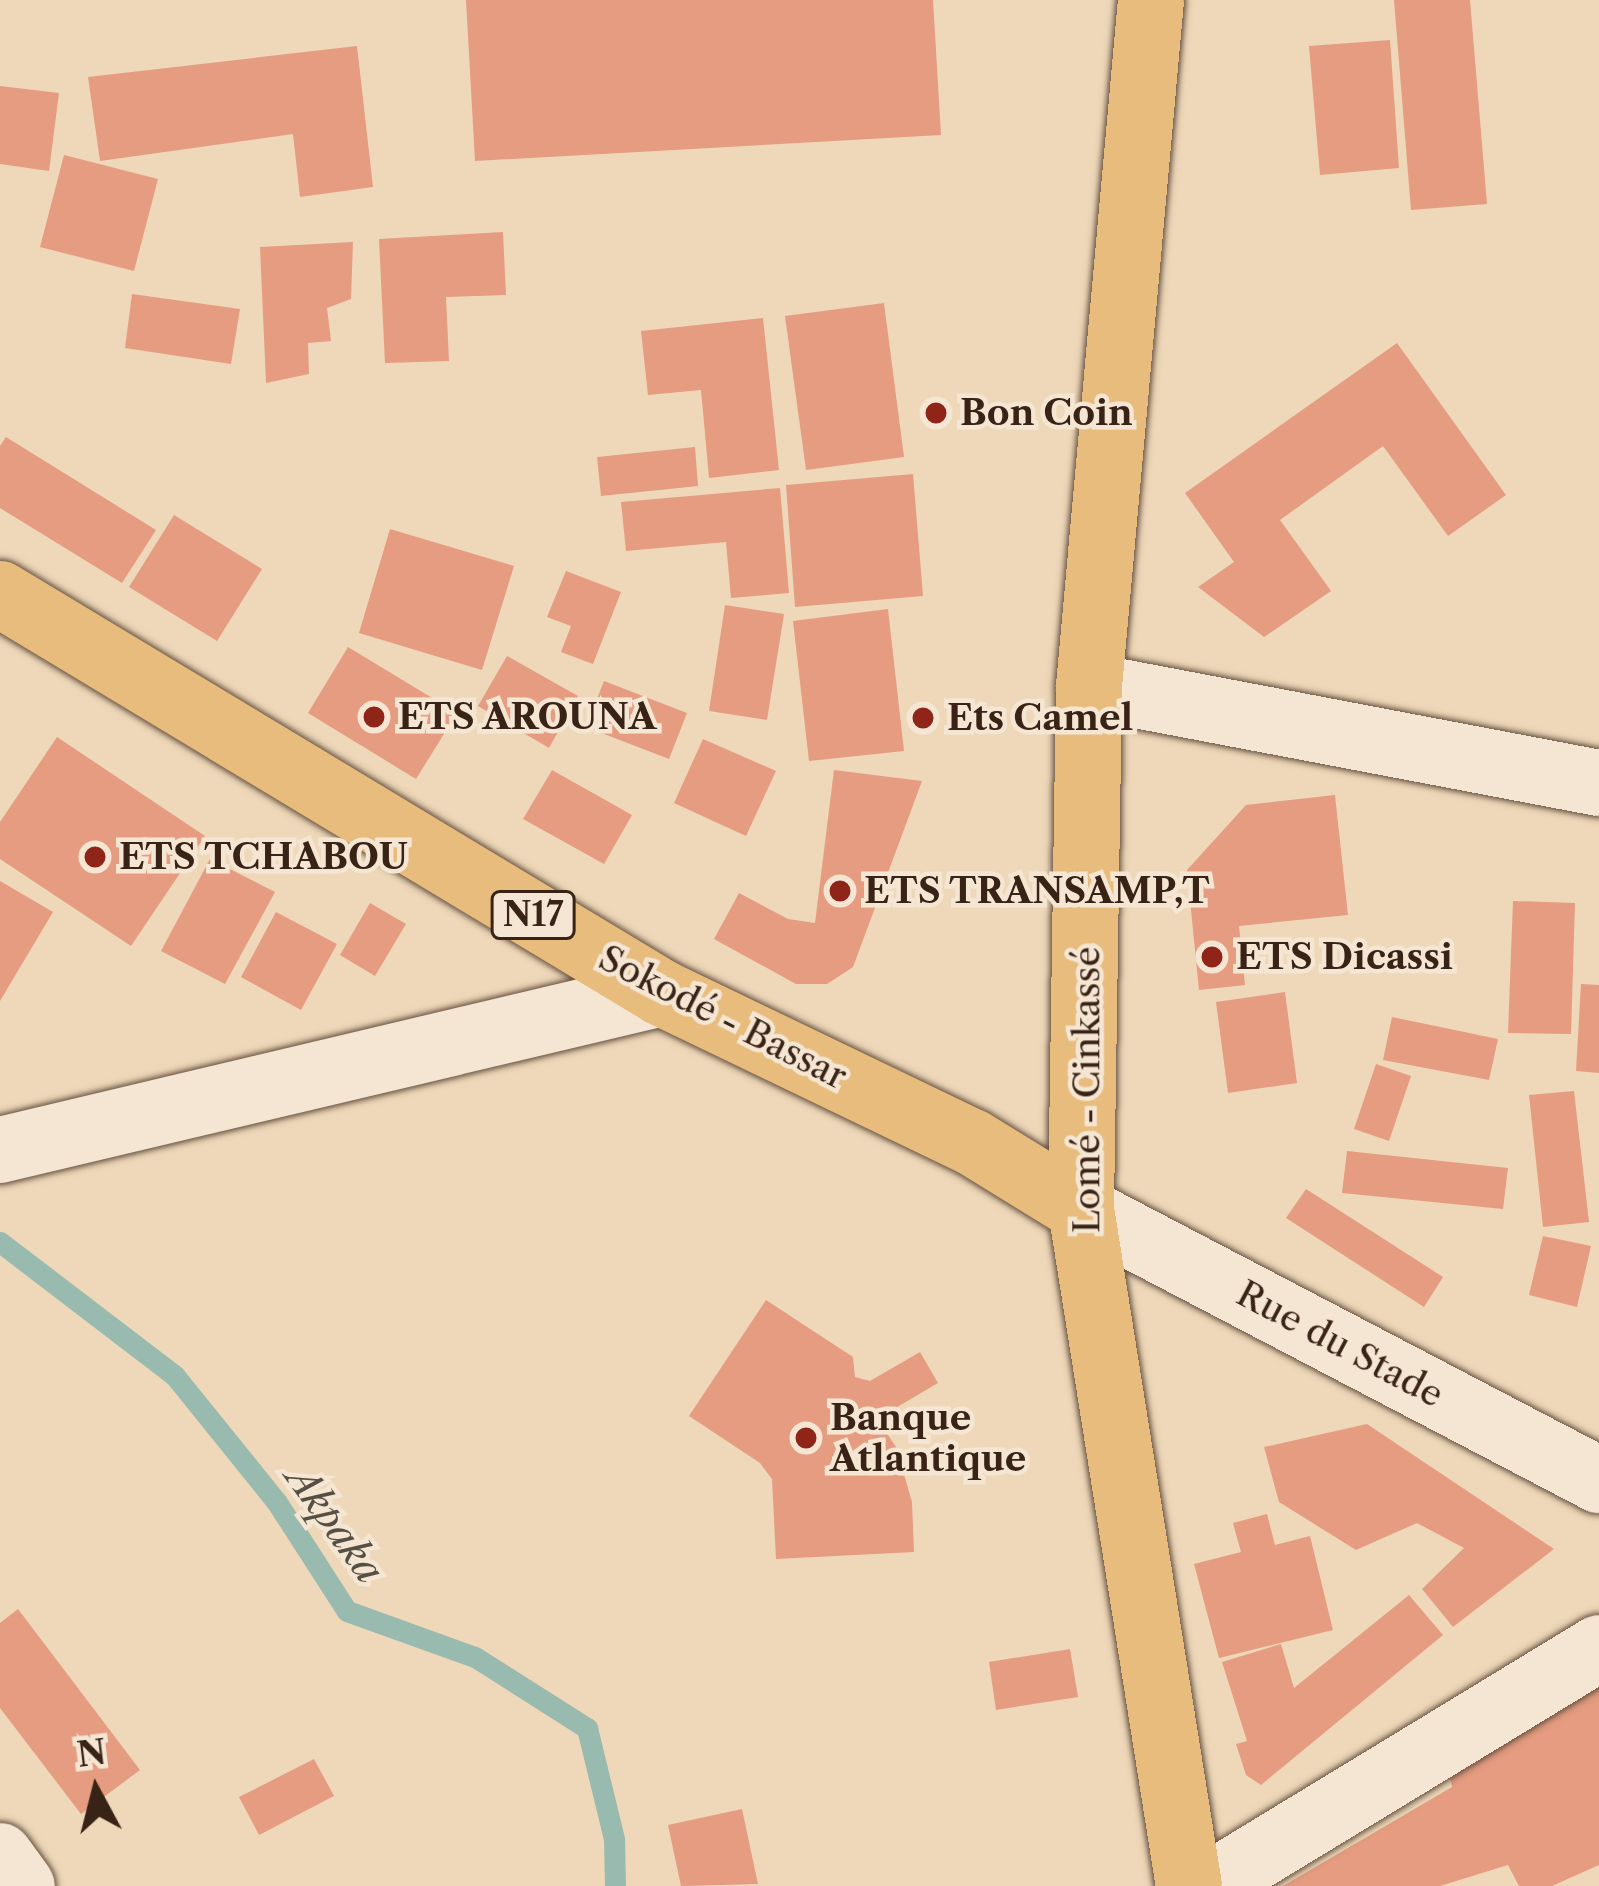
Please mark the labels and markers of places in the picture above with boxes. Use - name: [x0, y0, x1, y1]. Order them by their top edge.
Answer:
- place label: Bon Coin: [960, 391, 1133, 435]
- marker: Bon Coin: [923, 400, 949, 426]
- place label: ETS AROUNA: [398, 695, 658, 739]
- place label: Ets Camel: [947, 696, 1133, 740]
- marker: ETS AROUNA: [361, 704, 387, 730]
- marker: Ets Camel: [910, 705, 936, 731]
- place label: ETS TCHABOU: [119, 835, 409, 879]
- marker: ETS TCHABOU: [82, 844, 108, 870]
- place label: ETS TRANSAMP,T: [864, 869, 1211, 913]
- marker: ETS TRANSAMP,T: [827, 878, 853, 904]
- place label: ETS Dicassi: [1236, 935, 1453, 979]
- marker: ETS Dicassi: [1199, 944, 1225, 970]
- place label: Banque Atlantique: [830, 1395, 1026, 1480]
- marker: Banque Atlantique: [793, 1425, 819, 1451]

